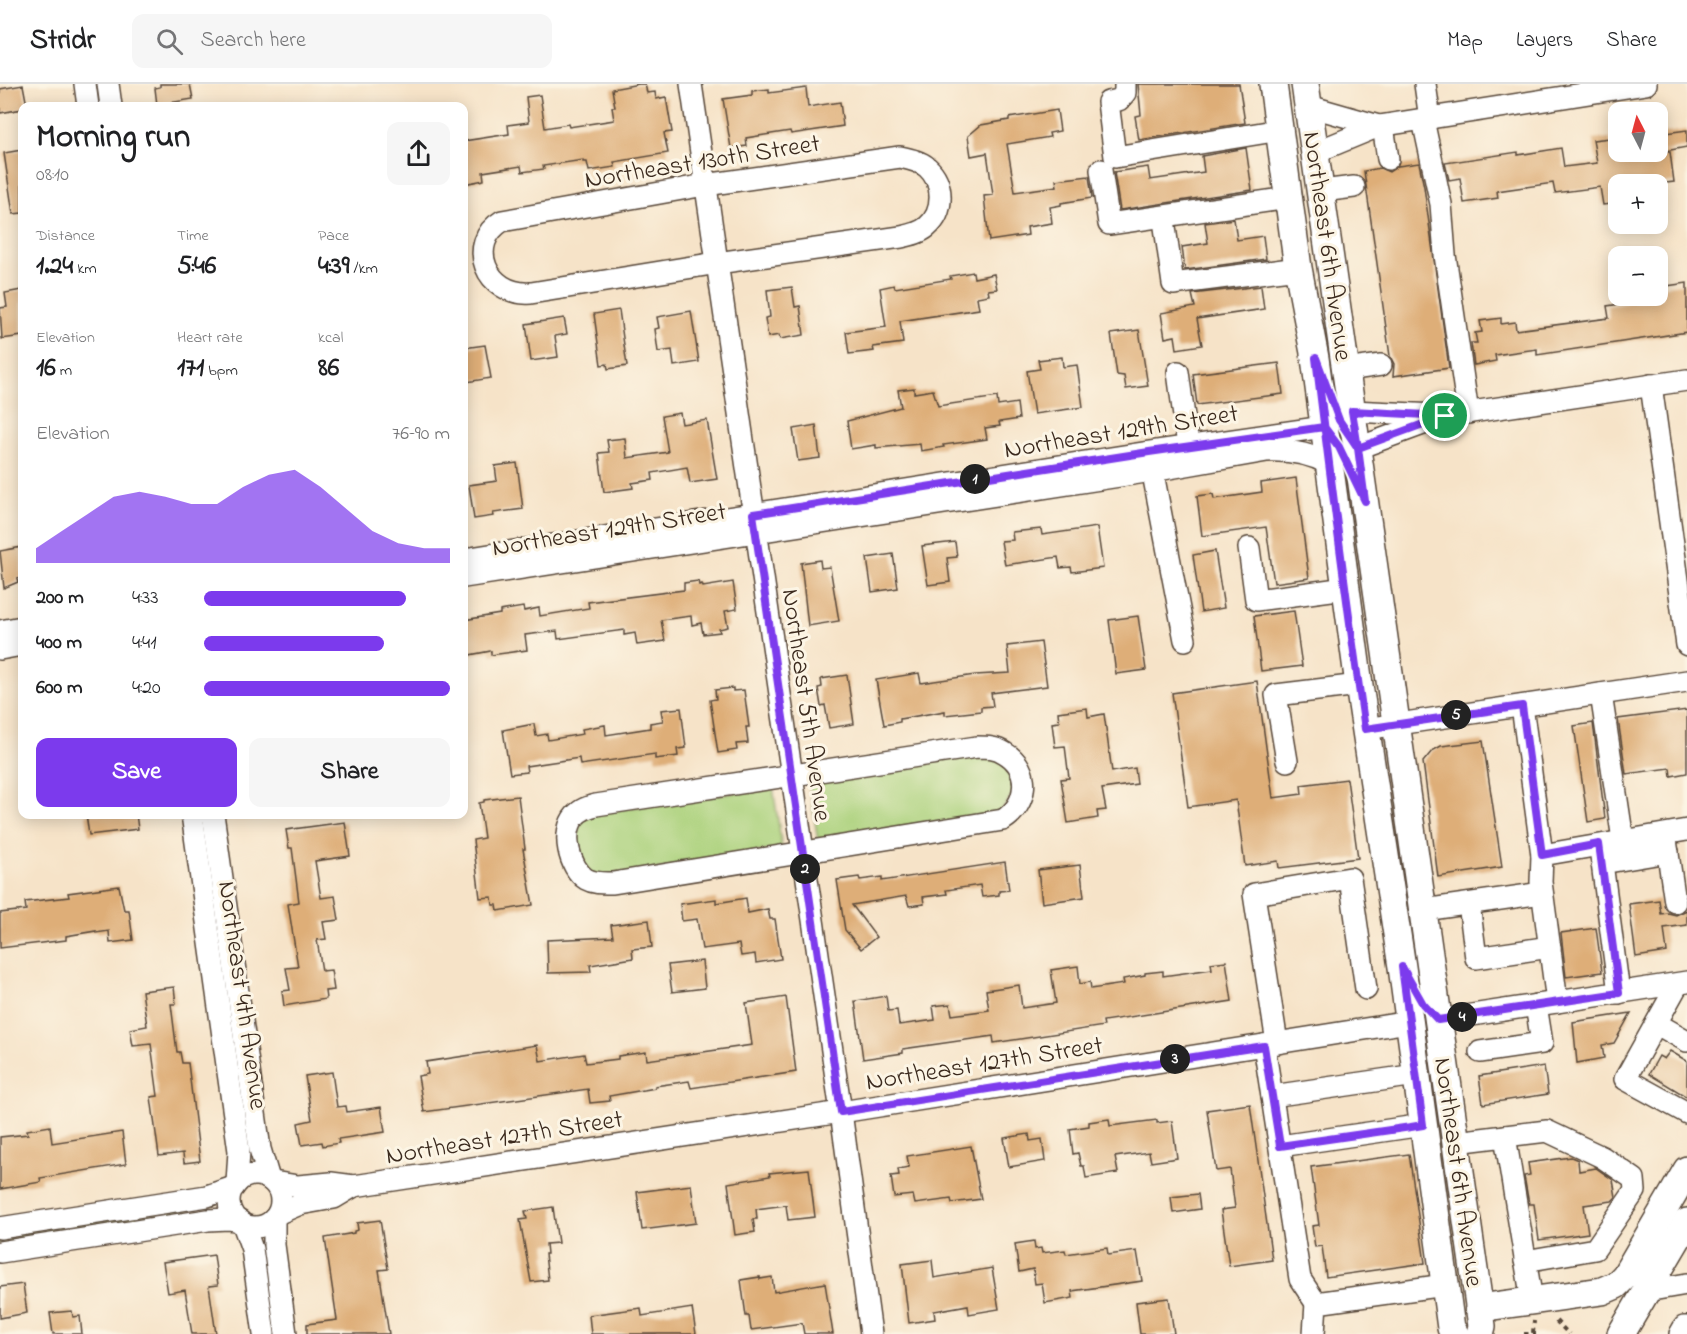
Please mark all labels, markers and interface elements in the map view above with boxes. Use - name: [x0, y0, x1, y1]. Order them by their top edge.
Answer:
- search box: [132, 14, 552, 68]
- text: Stridr: [30, 21, 96, 62]
- icon: search: [153, 25, 186, 58]
- text: Search here: [201, 25, 306, 57]
- text: Map: [1447, 26, 1483, 56]
- text: Layers: [1516, 26, 1573, 56]
- text: Share: [1606, 26, 1657, 56]
- north arrow: [1608, 102, 1668, 162]
- map controls: [1608, 102, 1668, 306]
- text: Morning run: [36, 114, 190, 162]
- button: share: [387, 122, 450, 185]
- street label: Northeast 130th Street: [582, 126, 823, 200]
- street label: Northeast 6th Avenue: [1291, 129, 1361, 364]
- text: 08:10: [36, 161, 69, 190]
- button: +: [1608, 174, 1668, 234]
- text: Distance: [36, 224, 95, 248]
- text: Time: [177, 224, 209, 248]
- text: Pace: [318, 224, 349, 248]
- button: −: [1608, 246, 1668, 306]
- text: 1.24: [36, 248, 73, 286]
- text: 5:46: [177, 248, 216, 286]
- text: 4:39: [318, 248, 350, 286]
- text: km: [73, 257, 97, 281]
- text: /km: [350, 257, 378, 281]
- text: Elevation: [36, 326, 95, 350]
- text: Heart rate: [177, 326, 243, 350]
- text: kcal: [318, 326, 343, 350]
- text: 16: [36, 350, 56, 388]
- text: 171: [177, 350, 204, 388]
- text: 86: [318, 350, 339, 388]
- text: m: [56, 359, 72, 383]
- text: bpm: [204, 359, 238, 383]
- pin: [1419, 390, 1470, 441]
- street label: Northeast 129th Street: [1002, 396, 1241, 470]
- icon: arrive: [1428, 399, 1461, 432]
- text: Elevation: [36, 420, 110, 449]
- text: 76–90 m: [392, 420, 450, 449]
- pin: 1: [960, 464, 990, 494]
- text: 1: [972, 467, 978, 491]
- street label: Northeast 129th Street: [490, 494, 729, 568]
- text: 200 m: [36, 584, 84, 613]
- text: 4:33: [132, 584, 158, 613]
- street label: Northeast 5th Avenue: [770, 587, 840, 825]
- text: 400 m: [36, 629, 82, 658]
- text: 4:41: [132, 629, 157, 658]
- text: 600 m: [36, 674, 83, 703]
- text: 4:20: [132, 674, 161, 703]
- pin: 5: [1441, 700, 1471, 730]
- text: 5: [1451, 703, 1461, 727]
- button: Save: [36, 738, 237, 807]
- button: Share: [249, 738, 450, 807]
- pin: 2: [790, 854, 820, 884]
- text: 2: [801, 857, 809, 881]
- street label: Northeast 4th Avenue: [206, 879, 276, 1112]
- pin: 4: [1447, 1002, 1477, 1032]
- text: 4: [1459, 1005, 1465, 1029]
- street label: Northeast 127th Street: [863, 1027, 1106, 1102]
- pin: 3: [1160, 1044, 1190, 1074]
- text: 3: [1172, 1047, 1178, 1071]
- street label: Northeast 6th Avenue: [1422, 1055, 1492, 1290]
- street label: Northeast 127th Street: [383, 1101, 626, 1176]

